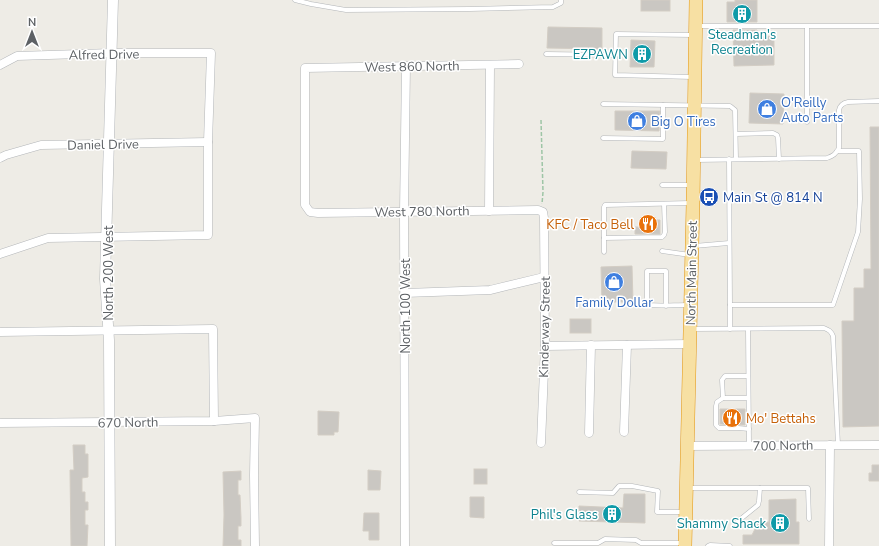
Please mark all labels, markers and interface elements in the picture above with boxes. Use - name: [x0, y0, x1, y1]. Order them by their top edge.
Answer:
- building icon: Steadman's Recreation: [731, 3, 753, 25]
- north arrow: [12, 12, 52, 52]
- text: N: [28, 15, 36, 30]
- place label: Steadman's Recreation: [708, 26, 776, 59]
- building icon: EZPAWN: [631, 43, 653, 65]
- street label: Alfred Drive: [68, 45, 140, 65]
- place label: EZPAWN: [573, 46, 628, 64]
- street label: West 860 North: [364, 57, 460, 77]
- place label: O'Reilly Auto Parts: [781, 94, 843, 127]
- shop icon: O'Reilly Auto Parts: [756, 98, 778, 120]
- shop icon: Big O Tires: [626, 110, 648, 132]
- place label: Big O Tires: [651, 113, 716, 131]
- street label: Daniel Drive: [67, 135, 139, 155]
- bus stop icon: Main St @ 814 N: [698, 186, 720, 208]
- place label: Main St @ 814 N: [723, 189, 823, 207]
- street label: West 780 North: [374, 202, 470, 222]
- restaurant icon: KFC / Taco Bell: [637, 213, 659, 235]
- place label: KFC / Taco Bell: [546, 216, 634, 234]
- street label: North Main Street: [682, 220, 702, 325]
- street label: North 200 West: [100, 225, 118, 321]
- street label: North 100 West: [397, 258, 415, 354]
- shop icon: Family Dollar: [603, 271, 625, 293]
- street label: Kinderway Street: [535, 276, 555, 378]
- place label: Family Dollar: [575, 294, 653, 312]
- restaurant icon: Mo' Bettahs: [721, 407, 743, 429]
- place label: Mo' Bettahs: [746, 410, 816, 428]
- street label: 670 North: [98, 413, 158, 433]
- street label: 700 North: [753, 436, 813, 456]
- building icon: Phil's Glass: [601, 503, 623, 525]
- place label: Phil's Glass: [531, 506, 598, 524]
- building icon: Shammy Shack: [769, 512, 791, 534]
- place label: Shammy Shack: [677, 515, 766, 533]

